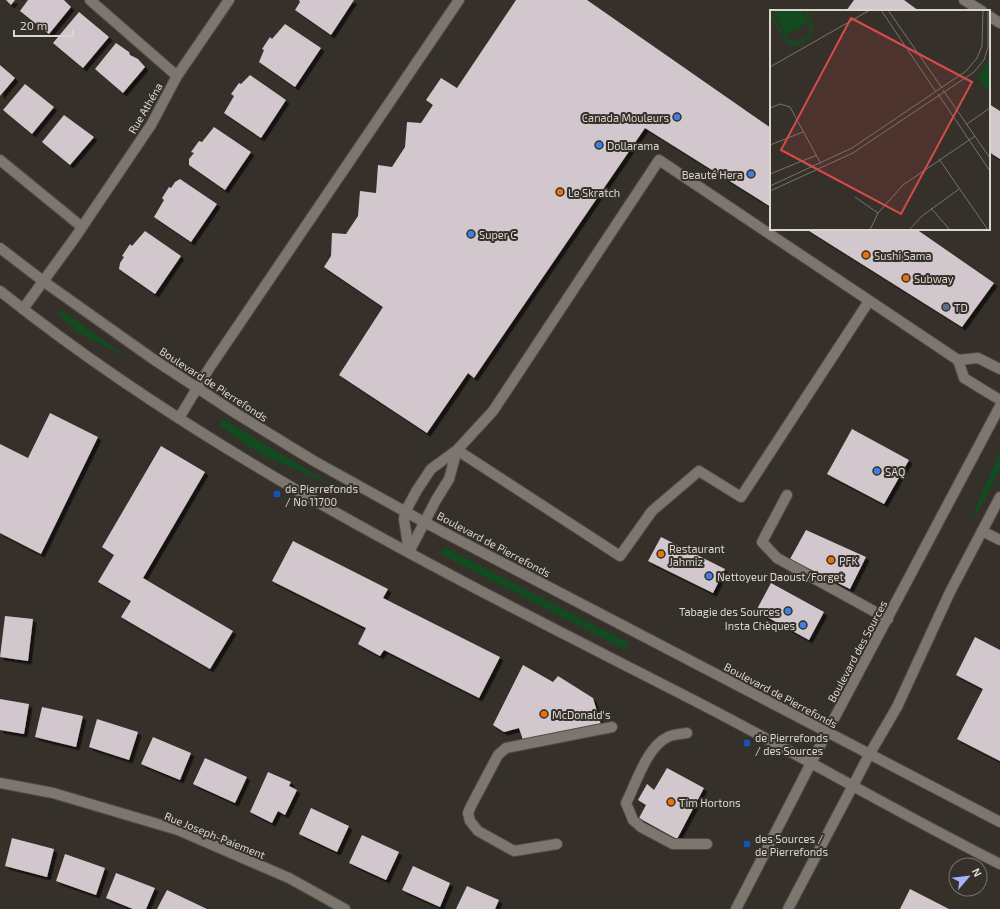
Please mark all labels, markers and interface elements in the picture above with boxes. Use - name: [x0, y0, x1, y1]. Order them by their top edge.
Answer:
- inset map: [770, 10, 990, 230]
- scale bar: [14, 12, 73, 38]
- text: 20 m: [20, 18, 47, 32]
- street label: Rue Athéna: [125, 80, 165, 136]
- place label: Canada Mouleurs: [582, 111, 669, 124]
- marker: Canada Mouleurs: [672, 112, 682, 122]
- place label: Dollarama: [607, 139, 659, 152]
- marker: Dollarama: [594, 140, 604, 150]
- place label: Beauté Hera: [682, 168, 743, 181]
- marker: Beauté Hera: [746, 169, 756, 179]
- place label: Le Skratch: [568, 186, 620, 199]
- marker: Le Skratch: [555, 187, 565, 197]
- place label: Super C: [479, 228, 517, 241]
- marker: Super C: [466, 229, 476, 239]
- place label: Sushi Sama: [874, 249, 932, 262]
- marker: Sushi Sama: [861, 250, 871, 260]
- place label: Subway: [914, 272, 954, 285]
- marker: Subway: [901, 273, 911, 283]
- place label: TD: [954, 301, 968, 314]
- marker: TD: [941, 302, 951, 312]
- street label: Boulevard de Pierrefonds: [157, 344, 271, 424]
- place label: SAQ: [885, 465, 905, 479]
- marker: SAQ: [872, 466, 882, 476]
- place label: de Pierrefonds / No 11700: [285, 482, 358, 508]
- marker: de Pierrefonds / No 11700: [272, 489, 282, 499]
- street label: Boulevard de Pierrefonds: [435, 509, 553, 580]
- place label: Restaurant Jahmiz: [669, 542, 725, 568]
- marker: Restaurant Jahmiz: [656, 549, 666, 559]
- place label: PFK: [839, 554, 858, 567]
- marker: PFK: [826, 555, 836, 565]
- place label: Nettoyeur Daoust/Forget: [717, 570, 844, 583]
- marker: Nettoyeur Daoust/Forget: [704, 571, 714, 581]
- street label: Boulevard des Sources: [825, 598, 890, 704]
- place label: Tabagie des Sources: [679, 605, 780, 618]
- marker: Tabagie des Sources: [783, 606, 793, 616]
- place label: Insta Chèques: [725, 619, 795, 632]
- marker: Insta Chèques: [798, 620, 808, 630]
- street label: Boulevard de Pierrefonds: [722, 660, 840, 731]
- place label: McDonald's: [552, 708, 611, 721]
- marker: McDonald's: [539, 709, 549, 719]
- place label: de Pierrefonds / des Sources: [755, 731, 828, 757]
- marker: de Pierrefonds / des Sources: [742, 738, 752, 748]
- place label: Tim Hortons: [679, 796, 741, 809]
- marker: Tim Hortons: [666, 797, 676, 807]
- street label: Rue Joseph-Paiement: [163, 809, 267, 861]
- place label: des Sources / de Pierrefonds: [755, 832, 828, 858]
- marker: des Sources / de Pierrefonds: [742, 839, 752, 849]
- north arrow: [948, 857, 988, 897]
- text: N: [970, 866, 985, 879]

